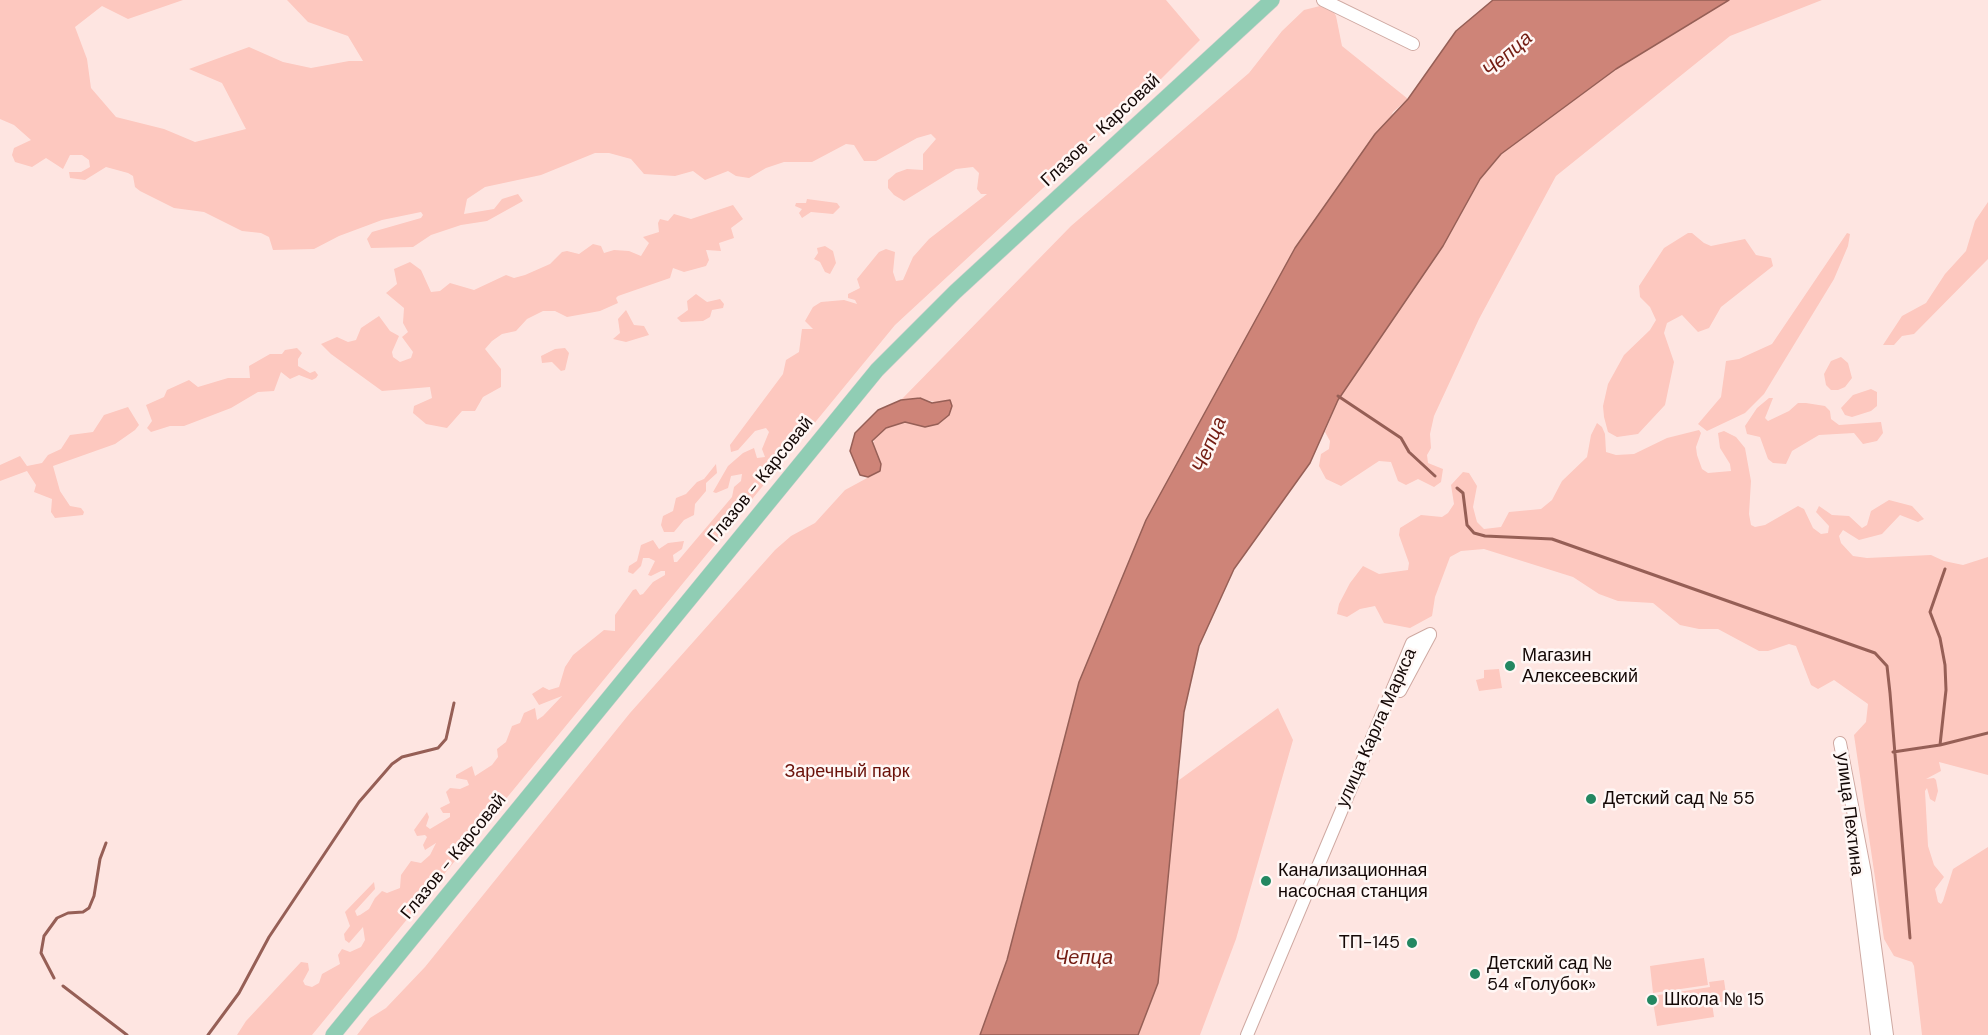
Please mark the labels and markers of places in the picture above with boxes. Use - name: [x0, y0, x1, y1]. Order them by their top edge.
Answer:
- place label: Магазин Алексеевский: [1522, 645, 1638, 688]
- marker: Магазин Алексеевский: [1503, 659, 1517, 673]
- place label: Детский сад № 55: [1603, 788, 1755, 810]
- marker: Детский сад № 55: [1584, 792, 1598, 806]
- place label: Канализационная насосная станция: [1278, 860, 1428, 902]
- marker: Канализационная насосная станция: [1259, 874, 1273, 888]
- place label: ТП-145: [1339, 932, 1400, 954]
- marker: ТП-145: [1405, 936, 1419, 950]
- place label: Детский сад № 54 «Голубок»: [1487, 953, 1612, 996]
- marker: Детский сад № 54 «Голубок»: [1468, 967, 1482, 981]
- place label: Школа № 15: [1664, 989, 1764, 1011]
- marker: Школа № 15: [1645, 993, 1659, 1007]

